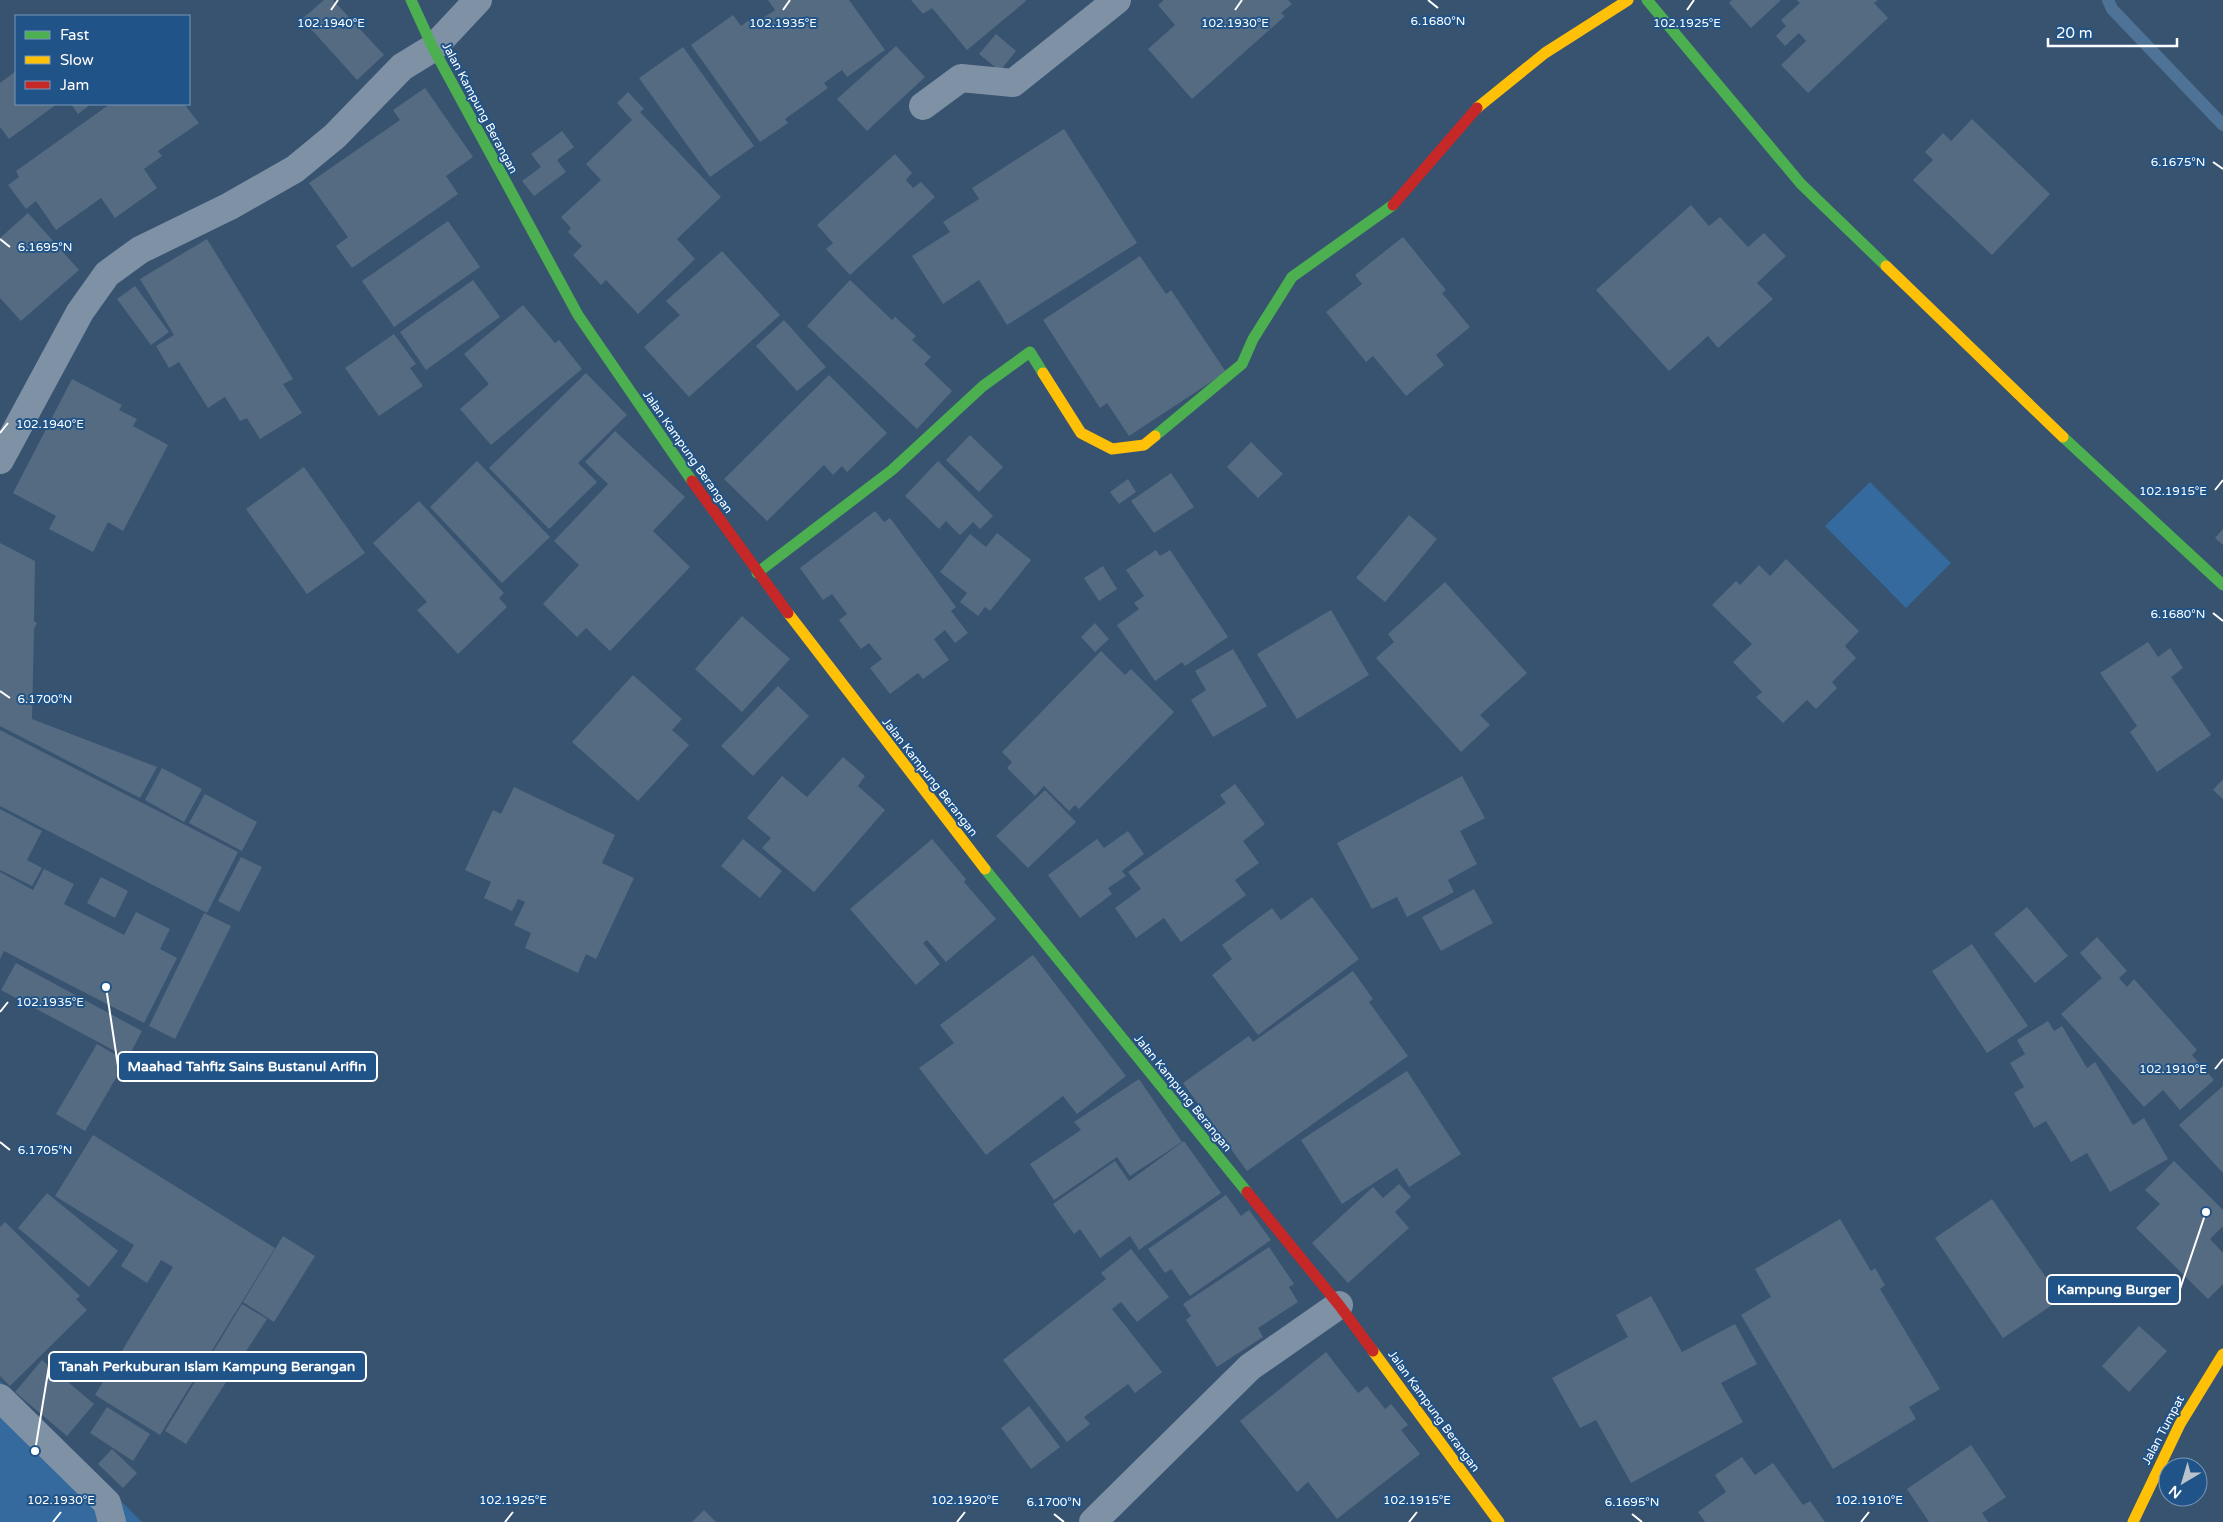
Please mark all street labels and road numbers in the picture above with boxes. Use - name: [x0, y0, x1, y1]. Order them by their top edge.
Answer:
- street label: Jalan Kampung Berangan: [439, 40, 521, 176]
- street label: Jalan Kampung Berangan: [640, 388, 736, 516]
- street label: Jalan Kampung Berangan: [879, 715, 981, 839]
- street label: Jalan Kampung Berangan: [1131, 1032, 1235, 1154]
- street label: Jalan Kampung Berangan: [1385, 1348, 1483, 1474]
- street label: Jalan Tumpat: [2139, 1393, 2187, 1467]

